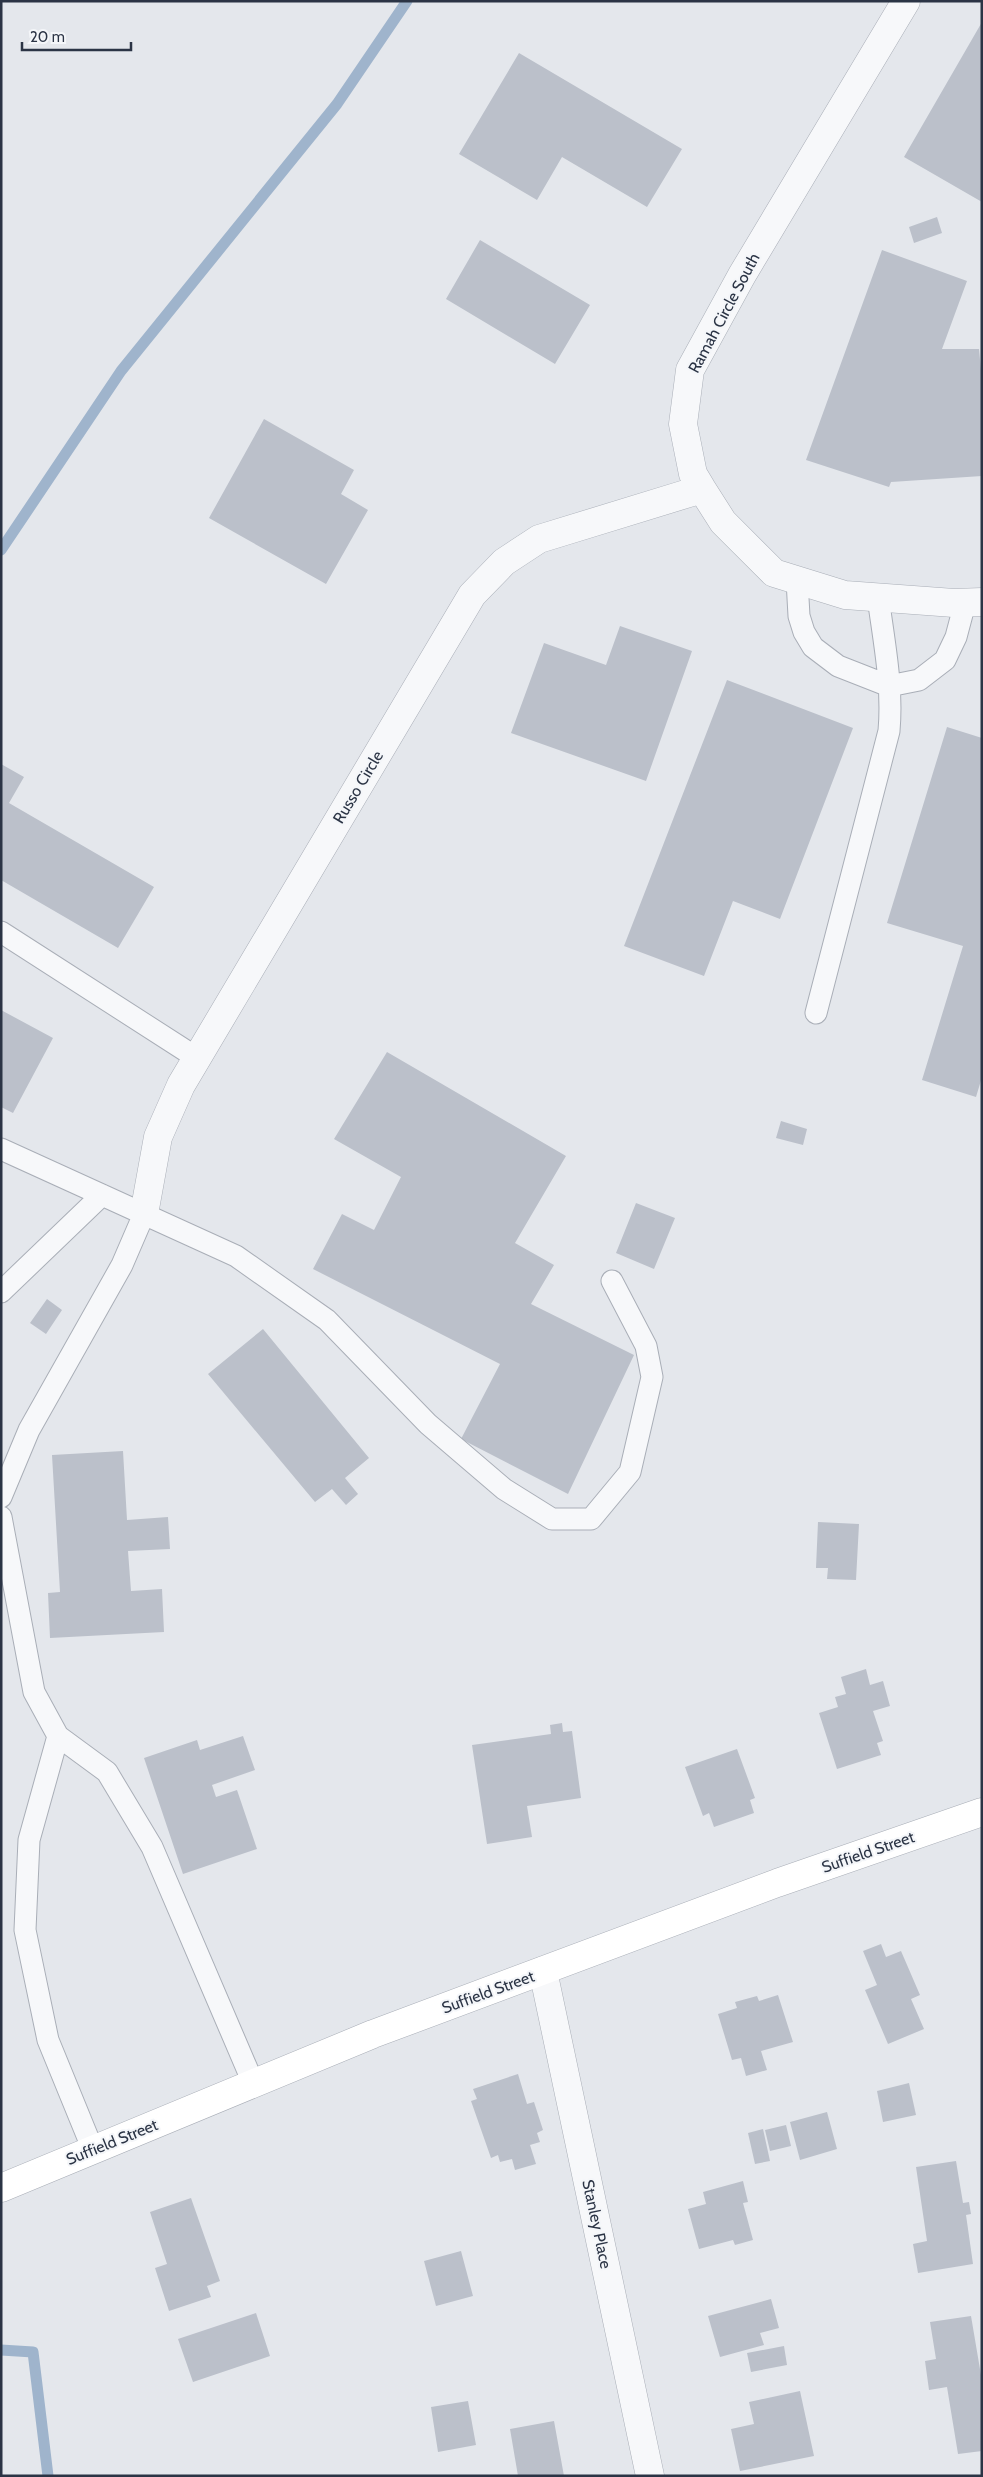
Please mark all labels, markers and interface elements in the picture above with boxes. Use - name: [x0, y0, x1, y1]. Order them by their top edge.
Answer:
- scale bar: [22, 20, 131, 52]
- text: 20 m: [30, 28, 65, 46]
- street label: Ramah Circle South: [684, 250, 764, 376]
- street label: Russo Circle: [329, 747, 387, 827]
- street label: Suffield Street: [819, 1827, 918, 1877]
- street label: Suffield Street: [439, 1966, 537, 2018]
- street label: Suffield Street: [63, 2115, 161, 2169]
- street label: Stanley Place: [578, 2178, 616, 2270]

